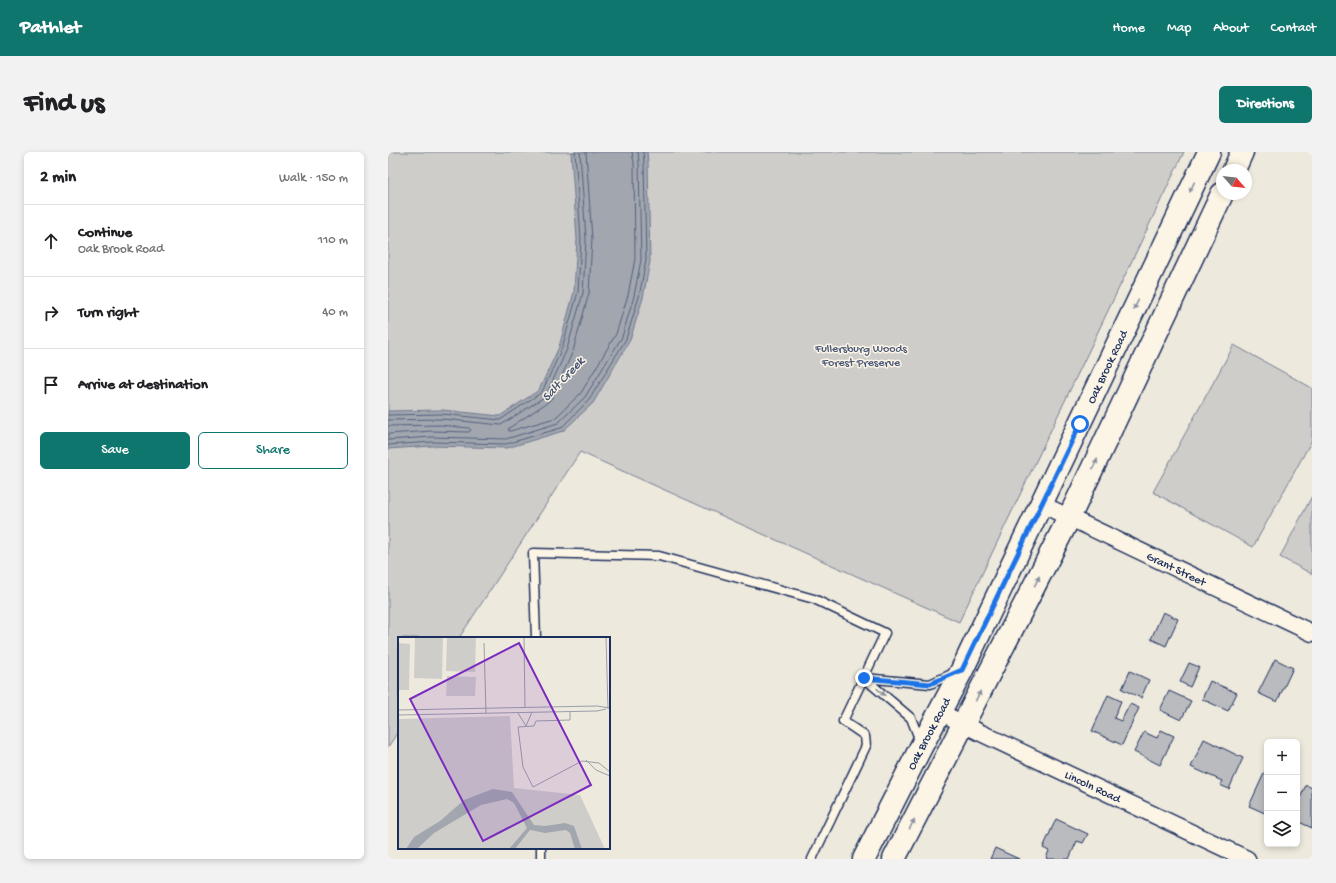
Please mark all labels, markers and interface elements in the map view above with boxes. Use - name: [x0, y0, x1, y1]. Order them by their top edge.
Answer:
- text: Pathlet: [20, 17, 81, 40]
- text: Home: [1113, 20, 1145, 37]
- text: Map: [1167, 20, 1191, 37]
- text: About: [1213, 20, 1249, 37]
- text: Contact: [1271, 20, 1316, 37]
- button: Directions: [1219, 86, 1312, 123]
- text: Find us: [24, 88, 104, 121]
- north arrow: [1216, 164, 1252, 200]
- text: 2 min: [40, 168, 76, 188]
- text: Walk · 150 m: [279, 171, 348, 186]
- one-way arrow: [1189, 182, 1195, 193]
- text: Continue: [78, 224, 132, 242]
- icon: ahead: [40, 230, 62, 252]
- text: 110 m: [318, 233, 348, 248]
- text: Oak Brook Road: [78, 242, 164, 257]
- one-way arrow: [1133, 299, 1139, 310]
- icon: right: [40, 302, 62, 324]
- text: Turn right: [78, 304, 138, 322]
- text: 40 m: [322, 305, 348, 320]
- street label: Oak Brook Road: [1085, 328, 1132, 406]
- park label: Fullersburg Woods Forest Preserve: [814, 343, 908, 371]
- water label: Salt Creek: [539, 353, 589, 405]
- icon: arrive: [40, 374, 62, 396]
- text: Arrive at destination: [78, 376, 208, 394]
- route start: [1071, 415, 1089, 433]
- button: Save: [40, 432, 190, 469]
- button: Share: [198, 432, 348, 469]
- one-way arrow: [1092, 459, 1098, 470]
- street label: Grant Street: [1144, 550, 1208, 591]
- one-way arrow: [1034, 575, 1040, 587]
- inset map: [398, 637, 610, 849]
- route end: [855, 669, 873, 687]
- one-way arrow: [876, 687, 885, 696]
- one-way arrow: [974, 691, 981, 702]
- street label: Oak Brook Road: [905, 695, 955, 773]
- map controls: [1264, 739, 1300, 847]
- button: +: [1264, 739, 1300, 775]
- street label: Lincoln Road: [1062, 769, 1123, 808]
- button: −: [1264, 775, 1300, 811]
- button: layers: [1264, 811, 1300, 847]
- one-way arrow: [908, 819, 915, 830]

